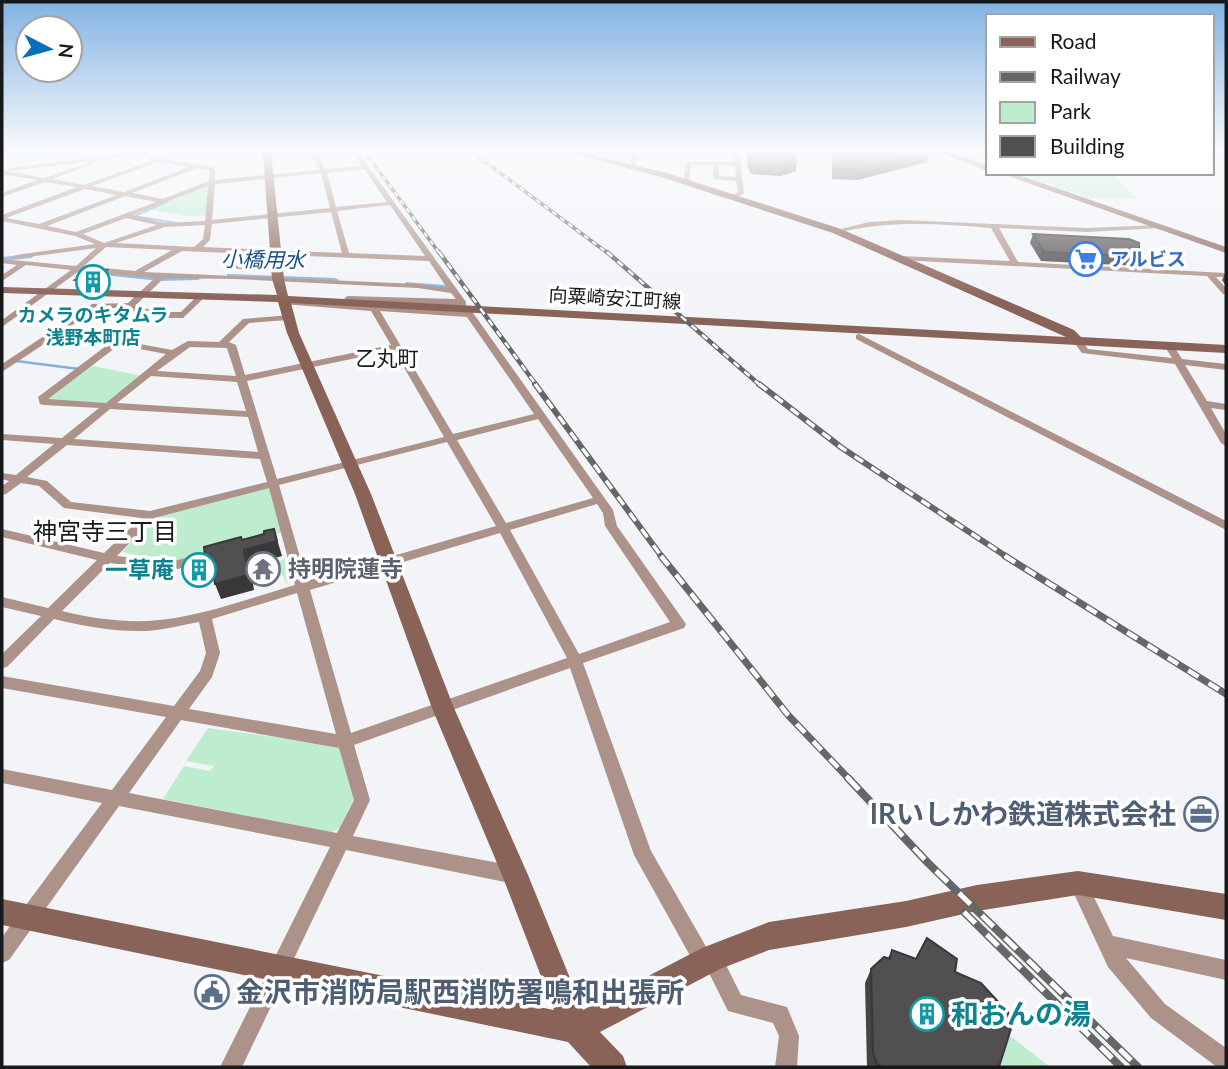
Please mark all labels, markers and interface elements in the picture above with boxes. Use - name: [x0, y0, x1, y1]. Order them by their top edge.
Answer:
- north arrow: [14, 14, 84, 84]
- legend: [986, 14, 1214, 175]
- text: Road: [1050, 28, 1097, 53]
- text: N: [54, 42, 79, 59]
- text: Railway: [1050, 63, 1121, 88]
- text: Park: [1050, 98, 1091, 123]
- text: Building: [1050, 133, 1125, 158]
- supermarket icon: アルビス: [1067, 240, 1105, 278]
- water label: 小橋用水: [221, 245, 307, 272]
- place label: アルビス: [1110, 247, 1186, 270]
- building icon: カメラのキタムラ 浅野本町店: [74, 263, 112, 301]
- street label: 向粟崎安江町線: [548, 283, 682, 312]
- place label: カメラのキタムラ 浅野本町店: [17, 303, 169, 348]
- district label: 乙丸町: [356, 345, 419, 370]
- district label: 神宮寺三丁目: [33, 516, 177, 545]
- temple icon: 持明院蓮寺: [244, 550, 282, 588]
- building icon: 一草庵: [180, 551, 218, 589]
- place label: 持明院蓮寺: [288, 554, 403, 582]
- place label: 一草庵: [105, 555, 174, 583]
- office icon: IRいしかわ鉄道株式会社: [1182, 795, 1220, 833]
- place label: IRいしかわ鉄道株式会社: [870, 796, 1176, 830]
- public building icon: 金沢市消防局駅西消防署鳴和出張所: [193, 973, 231, 1011]
- place label: 金沢市消防局駅西消防署鳴和出張所: [236, 974, 684, 1008]
- building icon: 和おんの湯: [908, 995, 946, 1033]
- place label: 和おんの湯: [951, 996, 1091, 1030]

